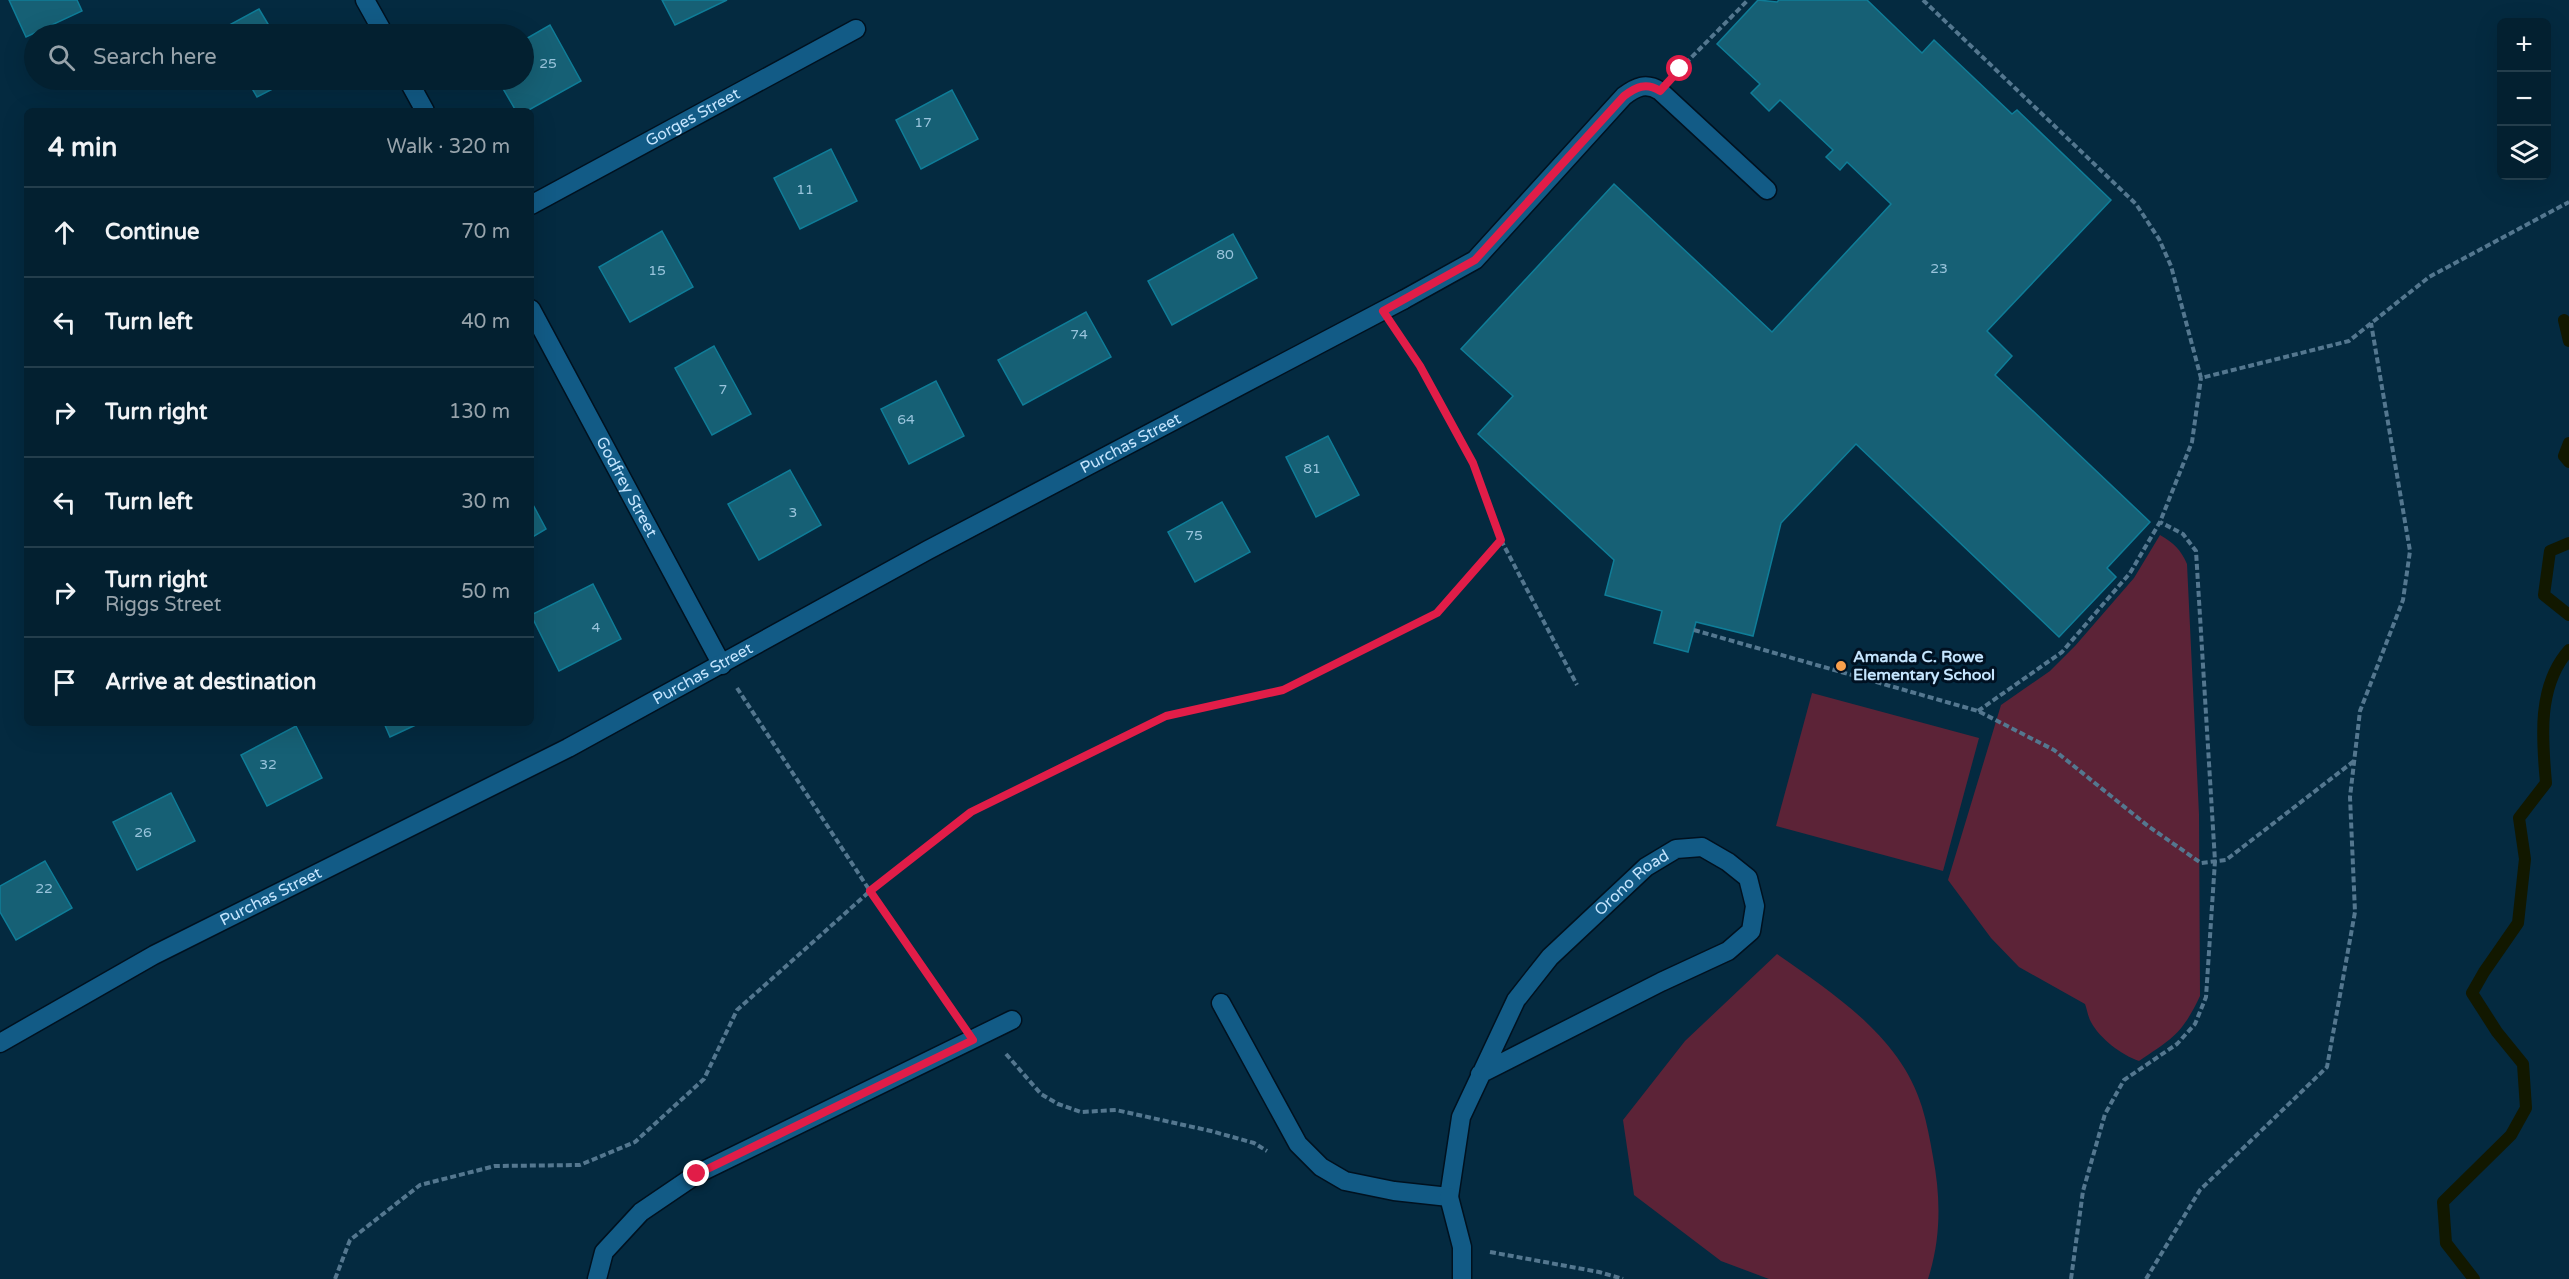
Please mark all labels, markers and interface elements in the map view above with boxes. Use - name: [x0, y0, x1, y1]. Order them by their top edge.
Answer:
- map controls: [2497, 18, 2551, 180]
- button: +: [2497, 18, 2551, 72]
- search box: [24, 24, 534, 90]
- icon: search: [45, 41, 78, 74]
- text: Search here: [93, 44, 217, 70]
- house number: 25: [539, 55, 557, 72]
- route start: [1666, 55, 1692, 81]
- button: −: [2497, 72, 2551, 126]
- street label: Gorges Street: [642, 84, 744, 151]
- house number: 17: [914, 114, 932, 131]
- button: layers: [2497, 126, 2551, 180]
- text: 4 min: [48, 132, 117, 163]
- text: Walk · 320 m: [387, 135, 510, 159]
- house number: 11: [796, 181, 814, 198]
- icon: ahead: [48, 216, 81, 249]
- text: Continue: [105, 219, 200, 245]
- text: 70 m: [461, 220, 510, 244]
- house number: 80: [1216, 246, 1234, 263]
- house number: 23: [1930, 260, 1948, 277]
- house number: 15: [648, 262, 666, 279]
- icon: left: [48, 306, 81, 339]
- text: Turn left: [105, 309, 193, 335]
- text: 40 m: [461, 310, 510, 334]
- house number: 74: [1070, 326, 1088, 343]
- house number: 7: [719, 381, 727, 398]
- icon: right: [48, 396, 81, 429]
- text: Turn right: [105, 399, 207, 425]
- text: 130 m: [449, 400, 510, 424]
- street label: Purchas Street: [1077, 409, 1184, 478]
- house number: 64: [897, 411, 915, 428]
- street label: Godfrey Street: [591, 433, 662, 541]
- house number: 81: [1303, 460, 1321, 477]
- icon: left: [48, 486, 81, 519]
- text: Turn left: [105, 489, 193, 515]
- text: 30 m: [461, 490, 510, 514]
- house number: 3: [789, 504, 797, 521]
- house number: 75: [1185, 527, 1203, 544]
- text: Turn right: [105, 567, 207, 593]
- icon: right: [48, 576, 81, 609]
- text: 50 m: [461, 580, 510, 604]
- text: Riggs Street: [105, 593, 221, 617]
- house number: 4: [592, 619, 601, 636]
- street label: Purchas Street: [649, 638, 756, 709]
- place label: Amanda C. Rowe Elementary School: [1853, 647, 1995, 685]
- marker: Amanda C. Rowe Elementary School: [1834, 659, 1848, 673]
- icon: arrive: [48, 666, 81, 699]
- text: Arrive at destination: [105, 669, 316, 695]
- house number: 32: [259, 756, 277, 773]
- house number: 26: [134, 824, 152, 841]
- street label: Orono Road: [1590, 845, 1673, 920]
- street label: Purchas Street: [217, 863, 325, 930]
- house number: 22: [35, 880, 53, 897]
- route end: [683, 1160, 709, 1186]

